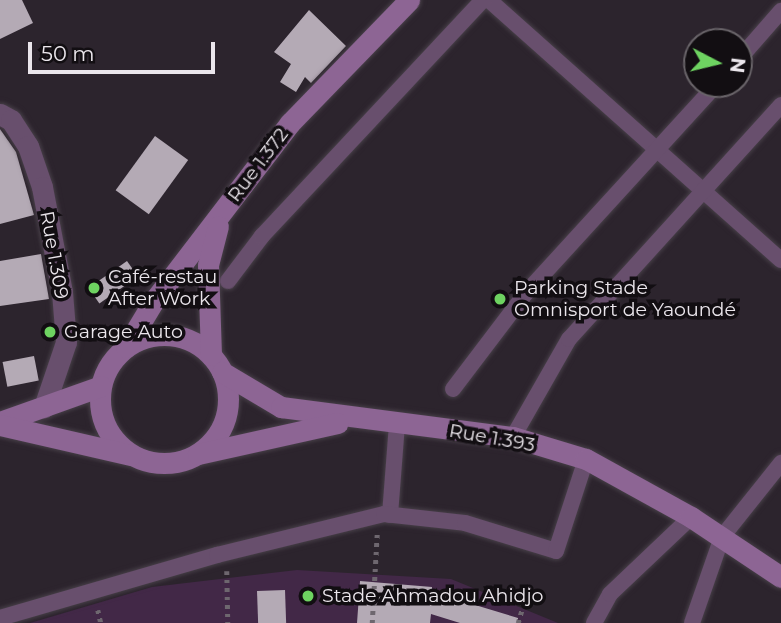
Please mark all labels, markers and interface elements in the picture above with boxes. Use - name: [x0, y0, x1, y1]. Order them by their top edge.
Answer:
- scale bar: [32, 28, 219, 72]
- north arrow: [683, 28, 753, 98]
- text: 50 m: [41, 41, 95, 66]
- text: N: [725, 56, 750, 74]
- street label: Rue 1.372: [223, 124, 293, 206]
- street label: Rue 1.309: [35, 209, 73, 301]
- place label: Café-restau After Work: [108, 266, 217, 310]
- place label: Parking Stade Omnisport de Yaoundé: [514, 277, 736, 321]
- marker: Café-restau After Work: [86, 280, 102, 296]
- marker: Parking Stade Omnisport de Yaoundé: [492, 291, 508, 307]
- place label: Garage Auto: [64, 321, 183, 343]
- marker: Garage Auto: [42, 324, 58, 340]
- street label: Rue 1.393: [447, 419, 537, 457]
- place label: Stade Ahmadou Ahidjo: [322, 585, 544, 607]
- marker: Stade Ahmadou Ahidjo: [300, 588, 316, 604]

